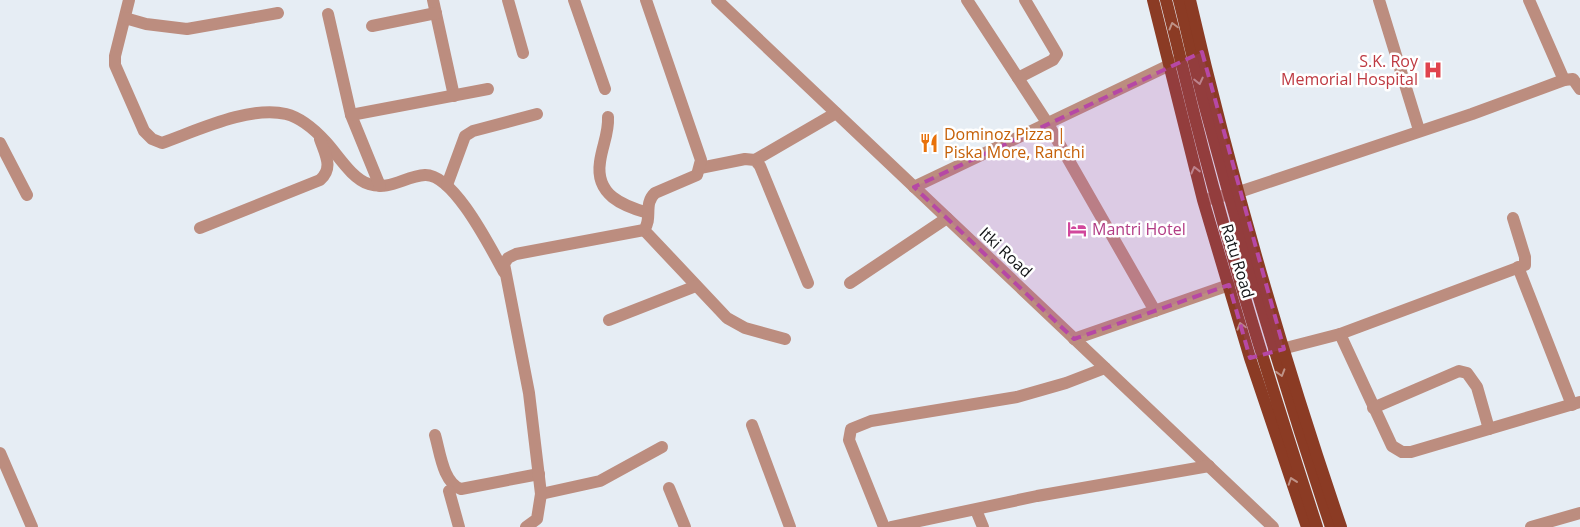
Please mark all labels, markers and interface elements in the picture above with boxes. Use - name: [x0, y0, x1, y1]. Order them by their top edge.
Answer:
- one-way arrow: [1168, 23, 1178, 31]
- place label: S.K. Roy Memorial Hospital: [1281, 50, 1419, 90]
- hospital icon: S.K. Roy Memorial Hospital: [1422, 59, 1444, 81]
- one-way arrow: [1193, 77, 1204, 86]
- place label: Dominoz Pizza | Piska More, Ranchi: [944, 123, 1085, 163]
- restaurant icon: Dominoz Pizza | Piska More, Ranchi: [918, 132, 940, 154]
- one-way arrow: [1191, 167, 1201, 175]
- hotel icon: Mantri Hotel: [1066, 218, 1088, 240]
- place label: Mantri Hotel: [1092, 218, 1186, 240]
- street label: Ratu Road: [1216, 221, 1260, 301]
- street label: Itki Road: [975, 222, 1037, 282]
- one-way arrow: [1236, 322, 1247, 331]
- one-way arrow: [1275, 368, 1285, 376]
- one-way arrow: [1287, 477, 1297, 486]

